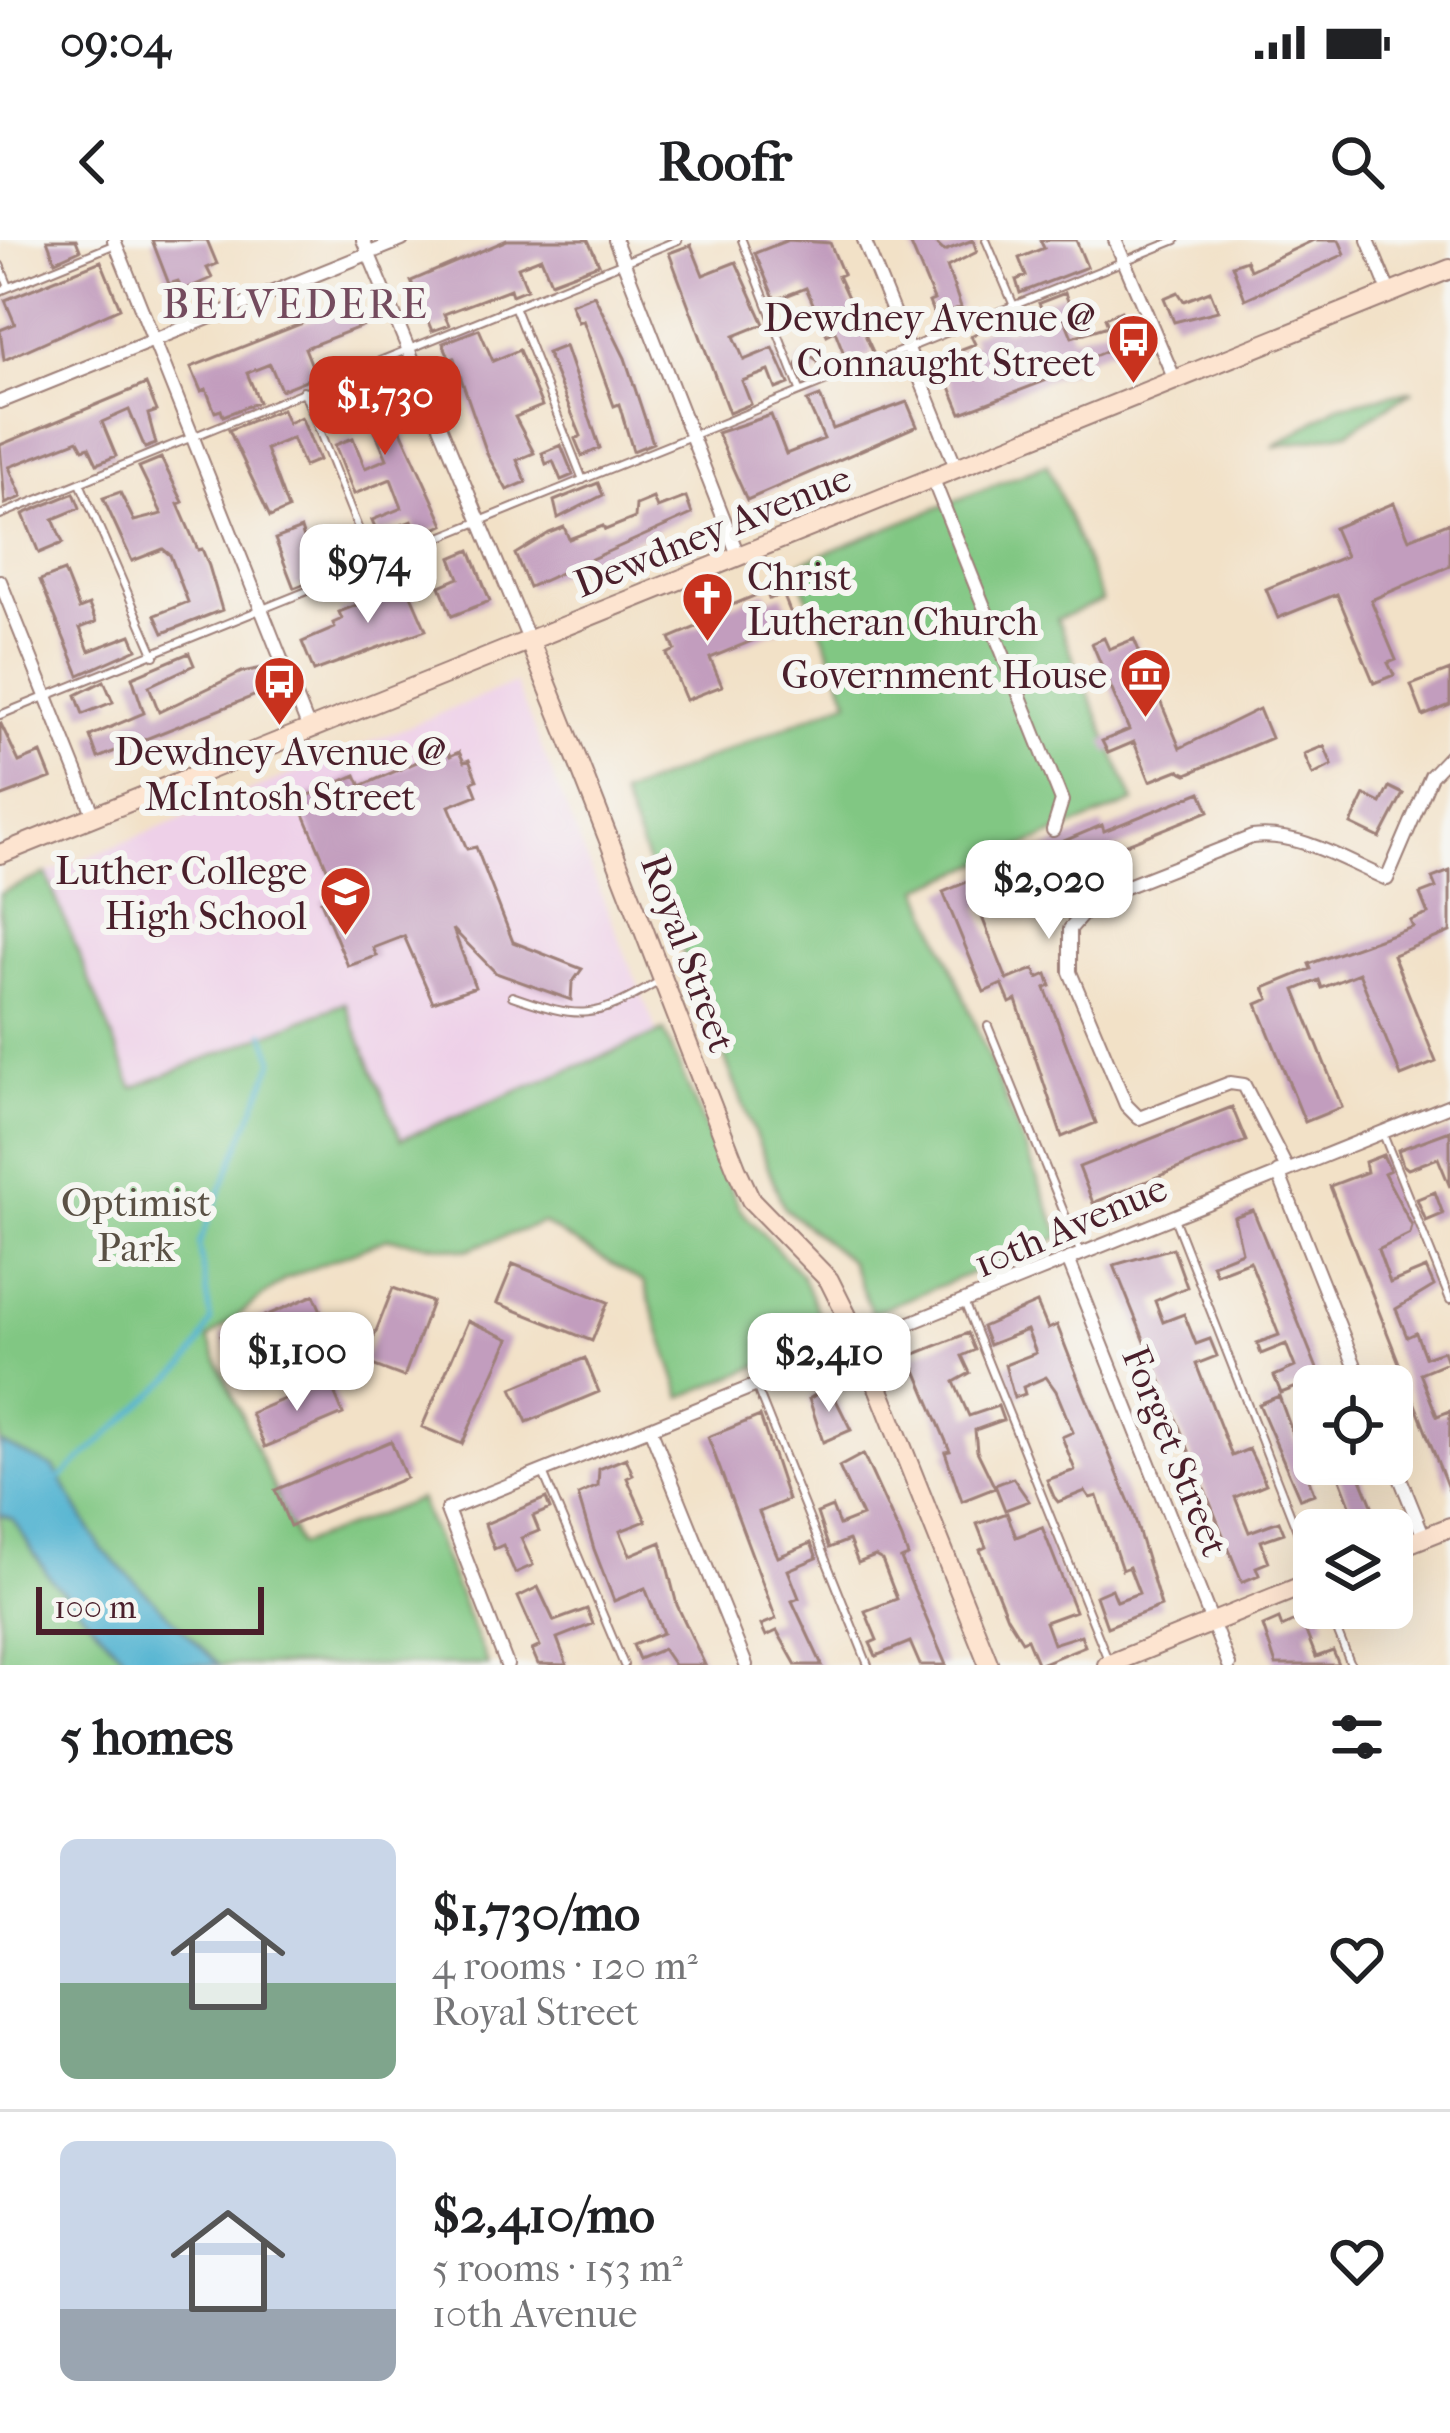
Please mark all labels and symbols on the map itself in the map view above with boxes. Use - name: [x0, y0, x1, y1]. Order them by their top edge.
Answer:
- district label: BELVEDERE: [162, 280, 430, 329]
- place label: Dewdney Avenue @ Connaught Street: [764, 295, 1095, 386]
- bus stop icon: Dewdney Avenue @ Connaught Street: [1106, 311, 1162, 385]
- pin: $1,730: [287, 356, 483, 458]
- street label: Dewdney Avenue: [567, 455, 857, 607]
- pin: $974: [297, 524, 439, 626]
- place label: Christ Lutheran Church: [747, 554, 1038, 645]
- church icon: Christ Lutheran Church: [680, 570, 736, 644]
- museum icon: Government House: [1118, 646, 1174, 720]
- place label: Government House: [781, 652, 1107, 698]
- bus stop icon: Dewdney Avenue @ McIntosh Street: [252, 653, 308, 727]
- place label: Dewdney Avenue @ McIntosh Street: [114, 729, 446, 820]
- pin: $2,020: [951, 840, 1147, 942]
- place label: Luther College High School: [55, 848, 307, 939]
- street label: Royal Street: [631, 848, 745, 1058]
- school or university icon: Luther College High School: [318, 864, 374, 938]
- street label: 10th Avenue: [967, 1165, 1174, 1287]
- park label: Optimist Park: [61, 1180, 211, 1271]
- pin: $1,100: [199, 1312, 395, 1414]
- pin: $2,410: [731, 1313, 927, 1415]
- street label: Forget Street: [1112, 1340, 1238, 1563]
- scale bar: [36, 1581, 264, 1634]

